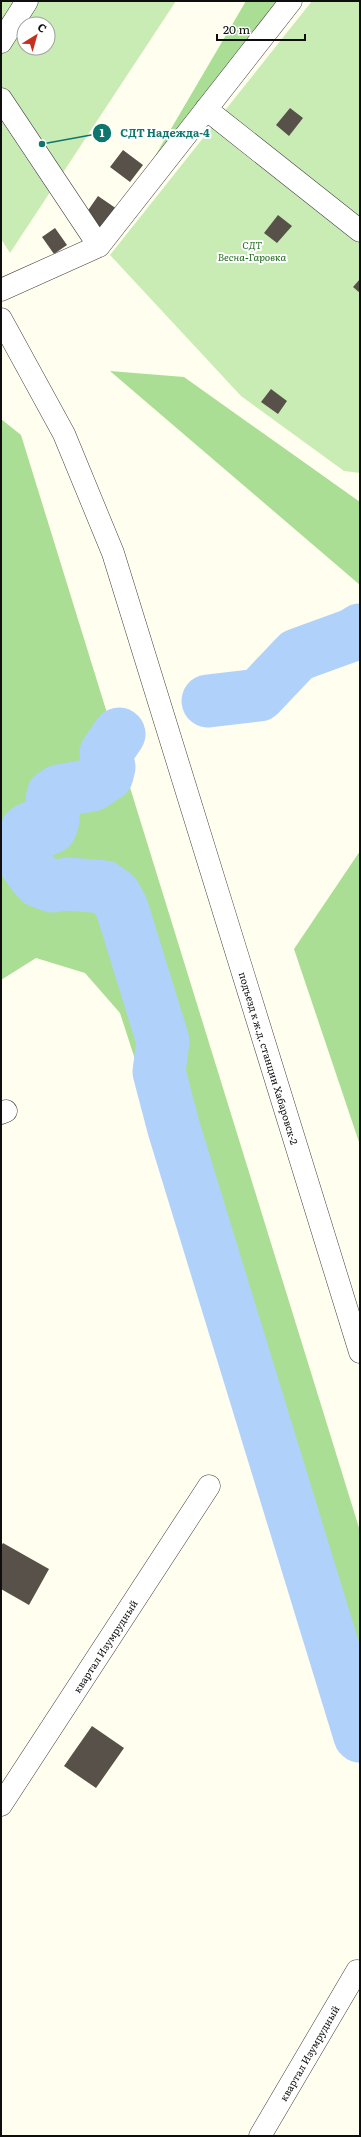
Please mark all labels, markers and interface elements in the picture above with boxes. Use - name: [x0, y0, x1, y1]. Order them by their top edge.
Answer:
- north arrow: [16, 16, 56, 56]
- scale bar: [217, 16, 305, 42]
- text: С: [35, 18, 51, 36]
- text: 20 m: [223, 20, 250, 38]
- callout: СДТ Надежда-4: [92, 121, 218, 144]
- text: 1: [100, 123, 105, 141]
- text: СДТ Надежда-4: [120, 124, 210, 140]
- park label: СДТ Весна-Гаровка: [218, 237, 287, 264]
- street label: подъезд к ж.д. станции Хабаровск-2: [236, 970, 302, 1146]
- street label: квартал Изумрудный: [69, 1596, 141, 1696]
- street label: квартал Изумрудный: [275, 2002, 343, 2104]

